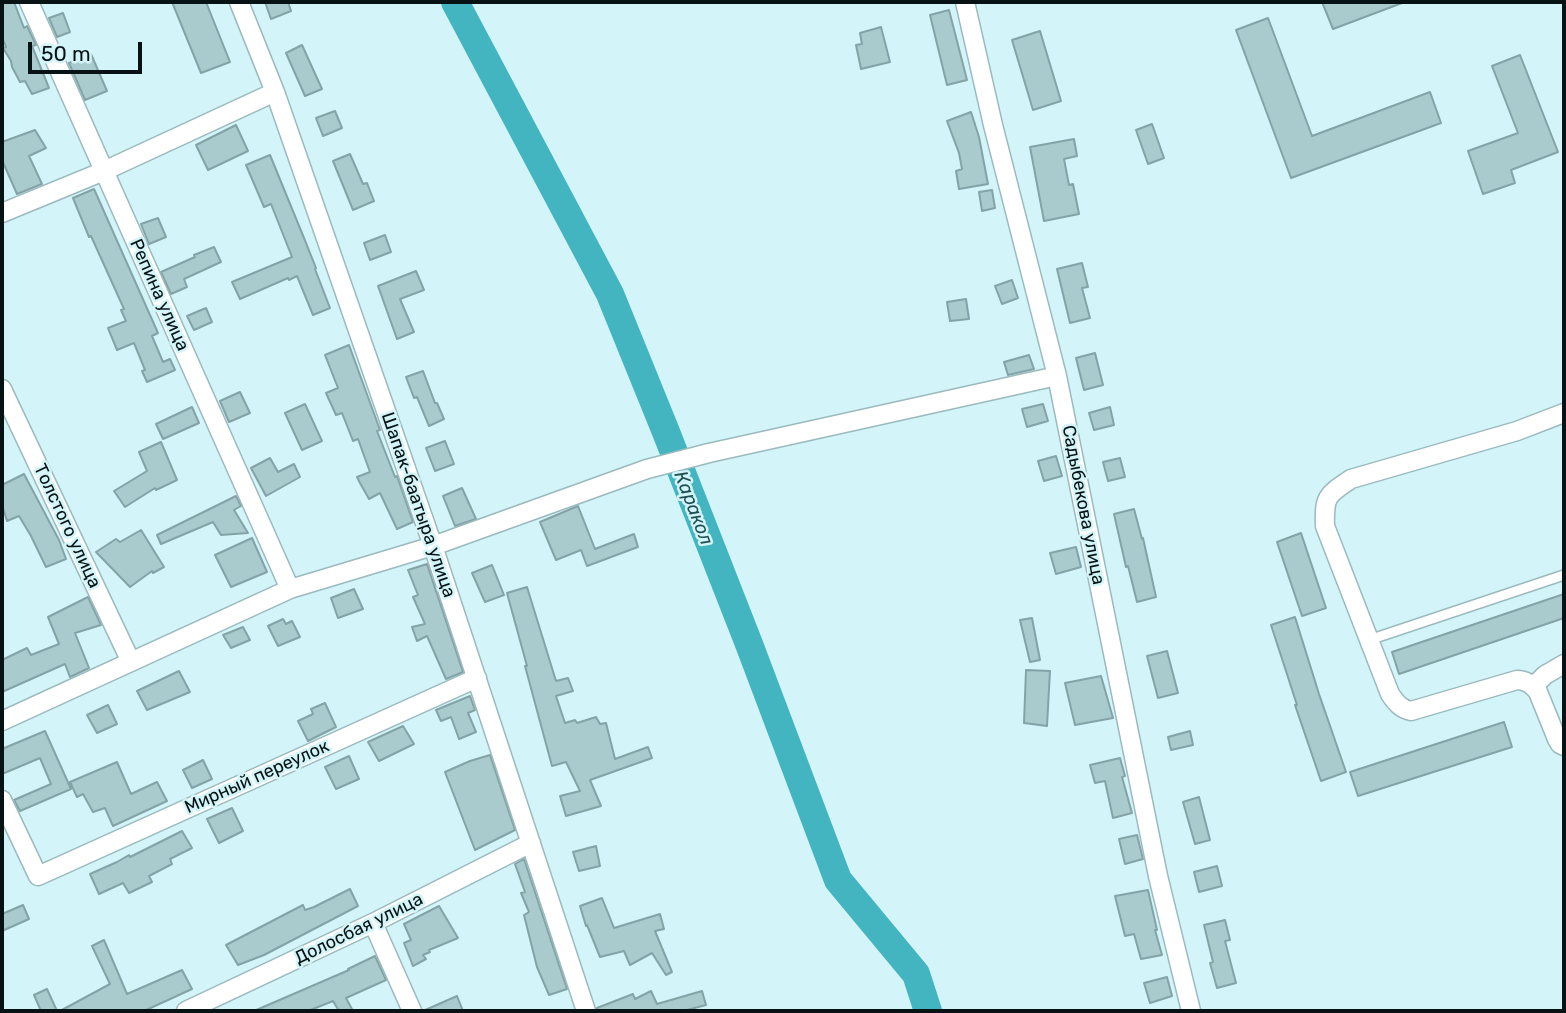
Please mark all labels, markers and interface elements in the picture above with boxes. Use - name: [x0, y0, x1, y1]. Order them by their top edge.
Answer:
- scale bar: [32, 28, 145, 72]
- text: 50 m: [41, 41, 91, 66]
- street label: Репина улица: [125, 236, 193, 354]
- street label: Шапак-баатыра улица: [376, 410, 460, 600]
- street label: Садыбекова улица: [1057, 424, 1109, 586]
- street label: Толстого улица: [29, 460, 105, 592]
- water label: Каракол: [669, 468, 717, 548]
- street label: Мирный переулок: [181, 735, 333, 819]
- street label: Долосбая улица: [291, 889, 427, 969]

